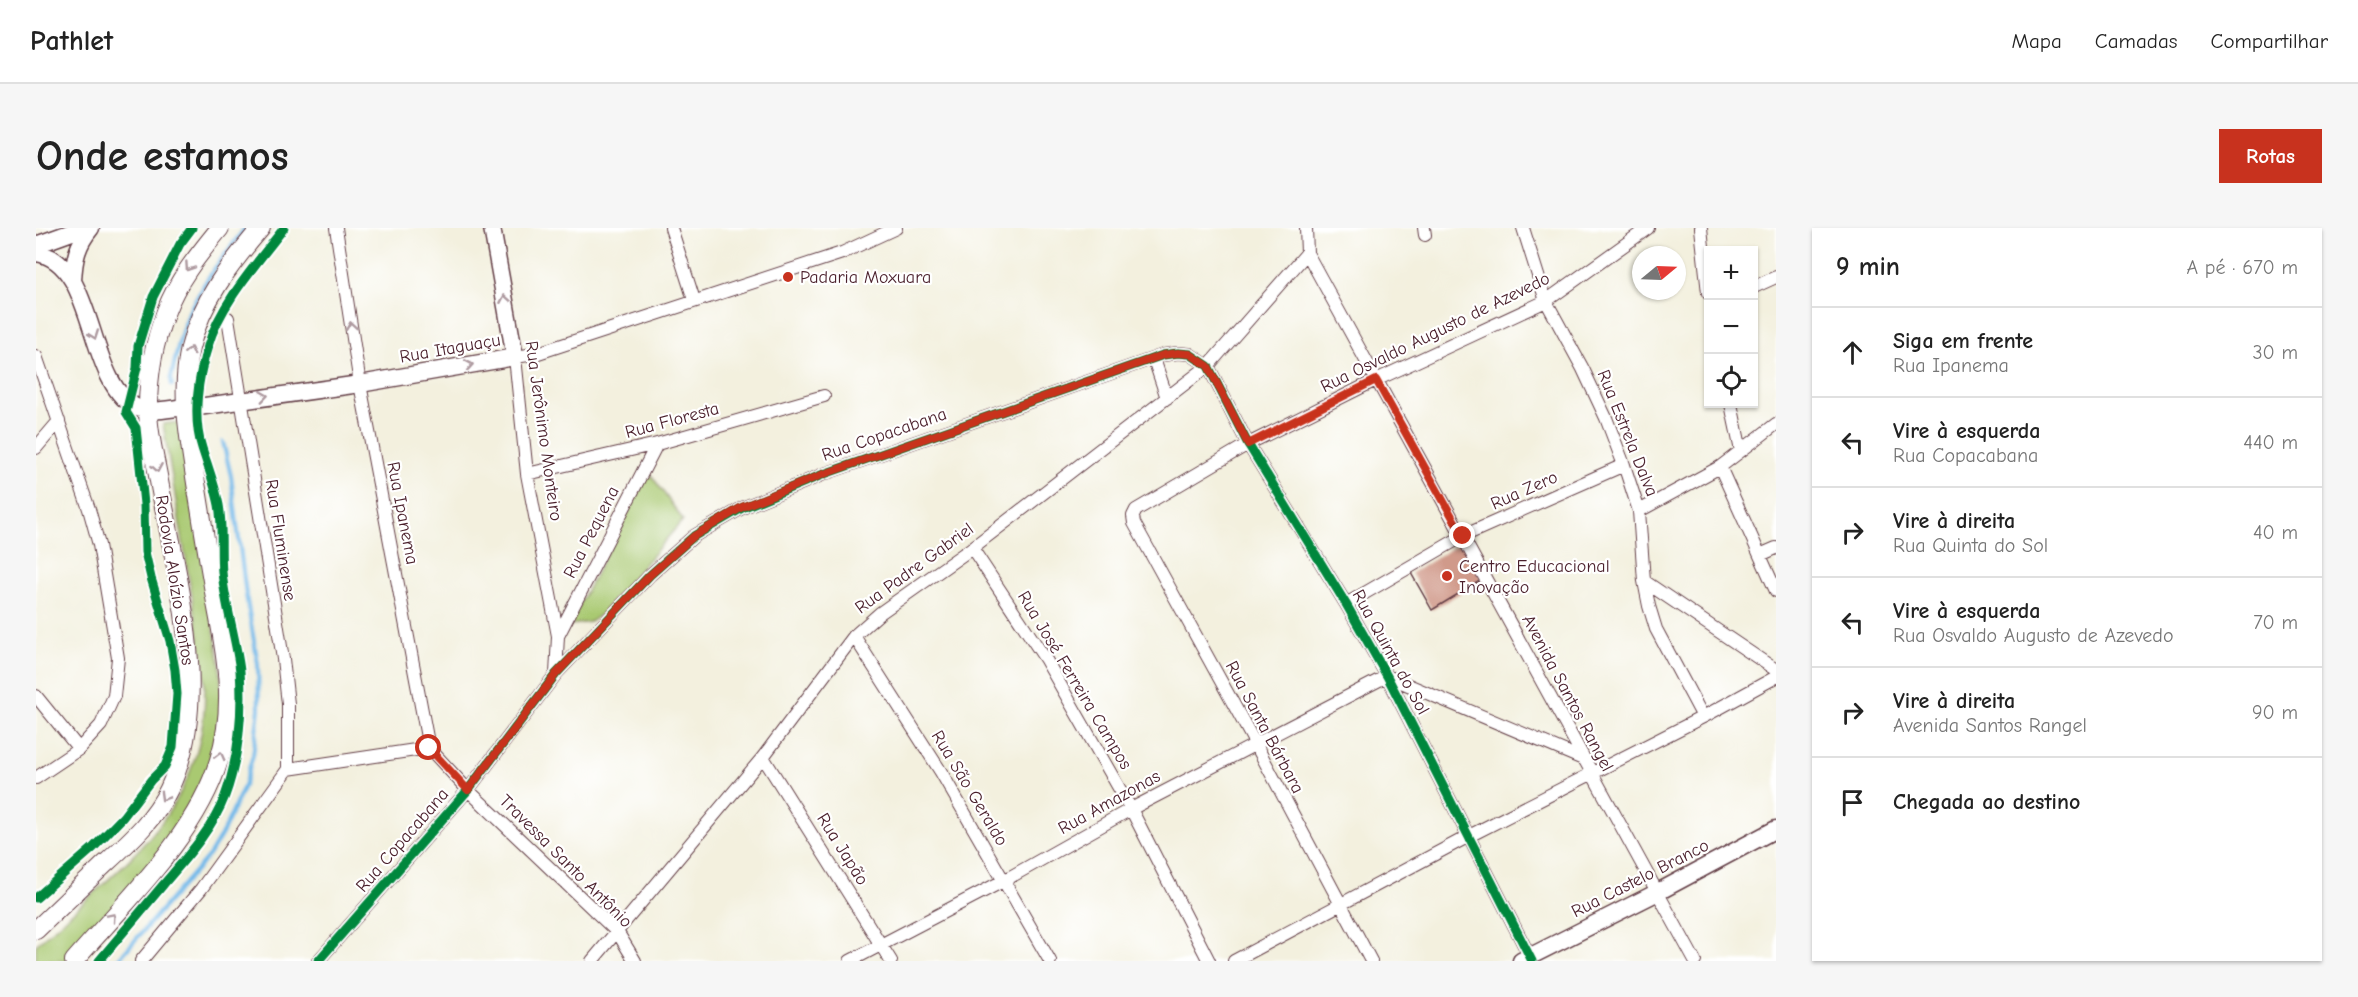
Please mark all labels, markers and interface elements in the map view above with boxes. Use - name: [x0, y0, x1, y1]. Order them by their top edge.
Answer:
- text: Pathlet: [30, 25, 113, 57]
- text: Mapa: [2011, 29, 2062, 53]
- text: Camadas: [2095, 29, 2178, 53]
- text: Compartilhar: [2211, 29, 2328, 53]
- button: Rotas: [2219, 129, 2322, 183]
- text: Onde estamos: [36, 132, 289, 181]
- north arrow: [1632, 246, 1686, 300]
- map controls: [1704, 246, 1758, 408]
- button: +: [1704, 246, 1758, 300]
- text: 9 min: [1836, 252, 1900, 282]
- text: A pé · 670 m: [2186, 256, 2298, 279]
- one-way arrow: [185, 261, 196, 272]
- place label: Padaria Moxuara: [800, 267, 931, 288]
- street label: Rua Osvaldo Augusto de Azevedo: [1317, 268, 1553, 397]
- marker: Padaria Moxuara: [781, 270, 795, 284]
- one-way arrow: [499, 295, 511, 304]
- button: −: [1704, 300, 1758, 354]
- one-way arrow: [345, 321, 358, 331]
- text: Siga em frente: [1893, 328, 2033, 354]
- one-way arrow: [87, 329, 99, 340]
- street label: Rua Itaguaçu: [398, 329, 502, 368]
- icon: ahead: [1836, 336, 1869, 369]
- street label: Rua Jerônimo Monteiro: [520, 340, 567, 523]
- text: 30 m: [2252, 341, 2298, 364]
- one-way arrow: [183, 346, 196, 356]
- button: locate: [1704, 354, 1758, 408]
- text: Rua Ipanema: [1893, 354, 2009, 377]
- one-way arrow: [464, 359, 474, 372]
- street label: Rua Estrela Dalva: [1593, 367, 1663, 500]
- one-way arrow: [260, 391, 269, 403]
- street label: Rua Floresta: [623, 398, 721, 443]
- street label: Rua Copacabana: [819, 403, 949, 466]
- text: Vire à esquerda: [1893, 418, 2041, 444]
- icon: left: [1836, 426, 1869, 459]
- text: 440 m: [2243, 431, 2298, 454]
- text: Rua Copacabana: [1893, 444, 2038, 467]
- street label: Rua Ipanema: [382, 460, 423, 566]
- one-way arrow: [150, 463, 163, 473]
- street label: Rua Zero: [1487, 466, 1561, 515]
- street label: Rua Fluminense: [261, 478, 301, 603]
- street label: Rua Pequena: [559, 483, 624, 582]
- street label: Rodovia Aloízio Santos: [151, 494, 198, 667]
- text: Vire à direita: [1893, 508, 2015, 534]
- icon: right: [1836, 516, 1869, 549]
- street label: Rua Padre Gabriel: [851, 518, 978, 618]
- text: 40 m: [2253, 521, 2298, 544]
- route end: [1449, 522, 1475, 548]
- text: Rua Quinta do Sol: [1893, 534, 2048, 557]
- place label: Centro Educacional Inovação: [1459, 556, 1610, 598]
- marker: Centro Educacional Inovação: [1440, 569, 1454, 583]
- street label: Rua Quinta do Sol: [1348, 586, 1434, 718]
- street label: Rua José Ferreira Campos: [1013, 587, 1136, 773]
- text: Vire à esquerda: [1893, 598, 2041, 624]
- icon: left: [1836, 606, 1869, 639]
- street label: Avenida Santos Rangel: [1517, 611, 1618, 775]
- text: 70 m: [2253, 611, 2298, 634]
- text: Rua Osvaldo Augusto de Azevedo: [1893, 624, 2174, 647]
- street label: Rua Santa Bárbara: [1221, 657, 1308, 797]
- text: Vire à direita: [1893, 688, 2015, 714]
- icon: right: [1836, 696, 1869, 729]
- text: 90 m: [2252, 701, 2298, 724]
- text: Avenida Santos Rangel: [1893, 714, 2087, 737]
- street label: Rua São Geraldo: [927, 727, 1012, 850]
- route start: [415, 734, 441, 760]
- one-way arrow: [212, 752, 225, 762]
- street label: Rua Amazonas: [1055, 766, 1164, 839]
- street label: Rua Copacabana: [352, 784, 453, 897]
- icon: arrive: [1836, 786, 1869, 819]
- text: Chegada ao destino: [1893, 789, 2080, 815]
- one-way arrow: [160, 791, 172, 802]
- street label: Travessa Santo Antônio: [495, 791, 636, 932]
- street label: Rua Japão: [812, 809, 873, 889]
- street label: Rua Castelo Branco: [1568, 835, 1713, 922]
- one-way arrow: [105, 913, 116, 924]

